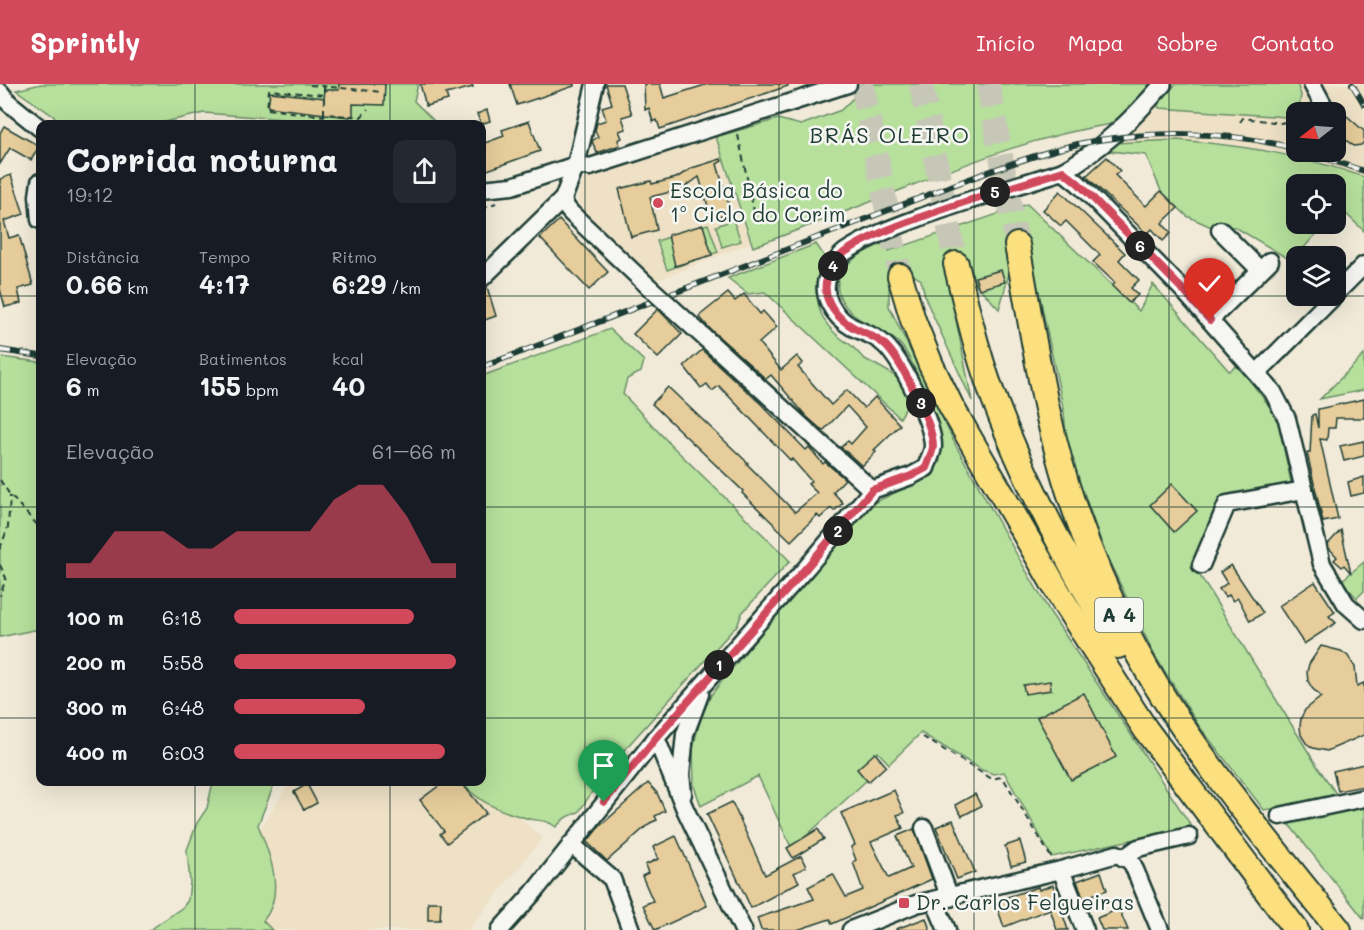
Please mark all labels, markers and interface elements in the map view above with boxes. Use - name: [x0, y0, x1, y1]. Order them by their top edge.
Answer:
- text: Sprintly: [30, 24, 140, 60]
- text: Início: [976, 29, 1035, 56]
- text: Mapa: [1068, 29, 1124, 56]
- text: Sobre: [1157, 29, 1218, 56]
- text: Contato: [1251, 29, 1334, 56]
- north arrow: [1286, 102, 1346, 162]
- map controls: [1286, 102, 1346, 306]
- district label: BRÁS OLEIRO: [810, 120, 970, 149]
- text: Corrida noturna: [66, 137, 338, 180]
- button: share: [393, 140, 456, 203]
- button: locate: [1286, 174, 1346, 234]
- place label: Escola Básica do 1º Ciclo do Corim: [670, 176, 845, 227]
- pin: 5: [980, 177, 1010, 207]
- text: 19:12: [66, 181, 113, 207]
- text: 5: [990, 181, 1000, 202]
- marker: Escola Básica do 1º Ciclo do Corim: [651, 196, 665, 210]
- pin: 6: [1125, 231, 1155, 261]
- text: 6: [1135, 235, 1145, 256]
- text: Distância: [66, 246, 140, 267]
- text: Tempo: [199, 246, 250, 267]
- text: Ritmo: [332, 246, 376, 267]
- button: layers: [1286, 246, 1346, 306]
- pin: 4: [818, 251, 848, 281]
- text: 4: [828, 255, 838, 276]
- pin: [1184, 258, 1235, 320]
- text: 0.66: [66, 267, 122, 301]
- text: 4:17: [199, 267, 250, 301]
- text: 6:29: [332, 267, 386, 301]
- icon: check: [1193, 267, 1226, 300]
- text: km: [122, 277, 149, 298]
- text: /km: [386, 277, 421, 298]
- text: Elevação: [66, 348, 136, 369]
- text: Batimentos: [199, 348, 287, 369]
- text: kcal: [332, 348, 364, 369]
- text: 6: [66, 369, 82, 403]
- text: 155: [199, 369, 241, 403]
- text: 40: [332, 369, 365, 403]
- text: m: [82, 379, 100, 400]
- text: bpm: [241, 379, 279, 400]
- pin: 3: [906, 388, 936, 418]
- text: 3: [916, 392, 926, 413]
- text: Elevação: [66, 438, 154, 464]
- text: 61–66 m: [372, 438, 456, 464]
- pin: 2: [823, 516, 853, 546]
- text: 2: [834, 520, 842, 541]
- road number: A 4: [1095, 598, 1143, 632]
- text: 100 m: [66, 604, 124, 630]
- text: 6:18: [162, 604, 201, 630]
- text: 200 m: [66, 649, 126, 675]
- text: 5:58: [162, 649, 204, 675]
- pin: 1: [704, 650, 734, 680]
- text: 1: [715, 654, 723, 675]
- text: 300 m: [66, 694, 127, 720]
- text: 6:48: [162, 694, 204, 720]
- text: 400 m: [66, 739, 127, 765]
- text: 6:03: [162, 739, 204, 765]
- pin: [578, 740, 629, 802]
- icon: arrive: [587, 749, 620, 782]
- place label: Dr. Carlos Felgueiras: [916, 888, 1134, 915]
- marker: Dr. Carlos Felgueiras: [897, 896, 911, 910]

